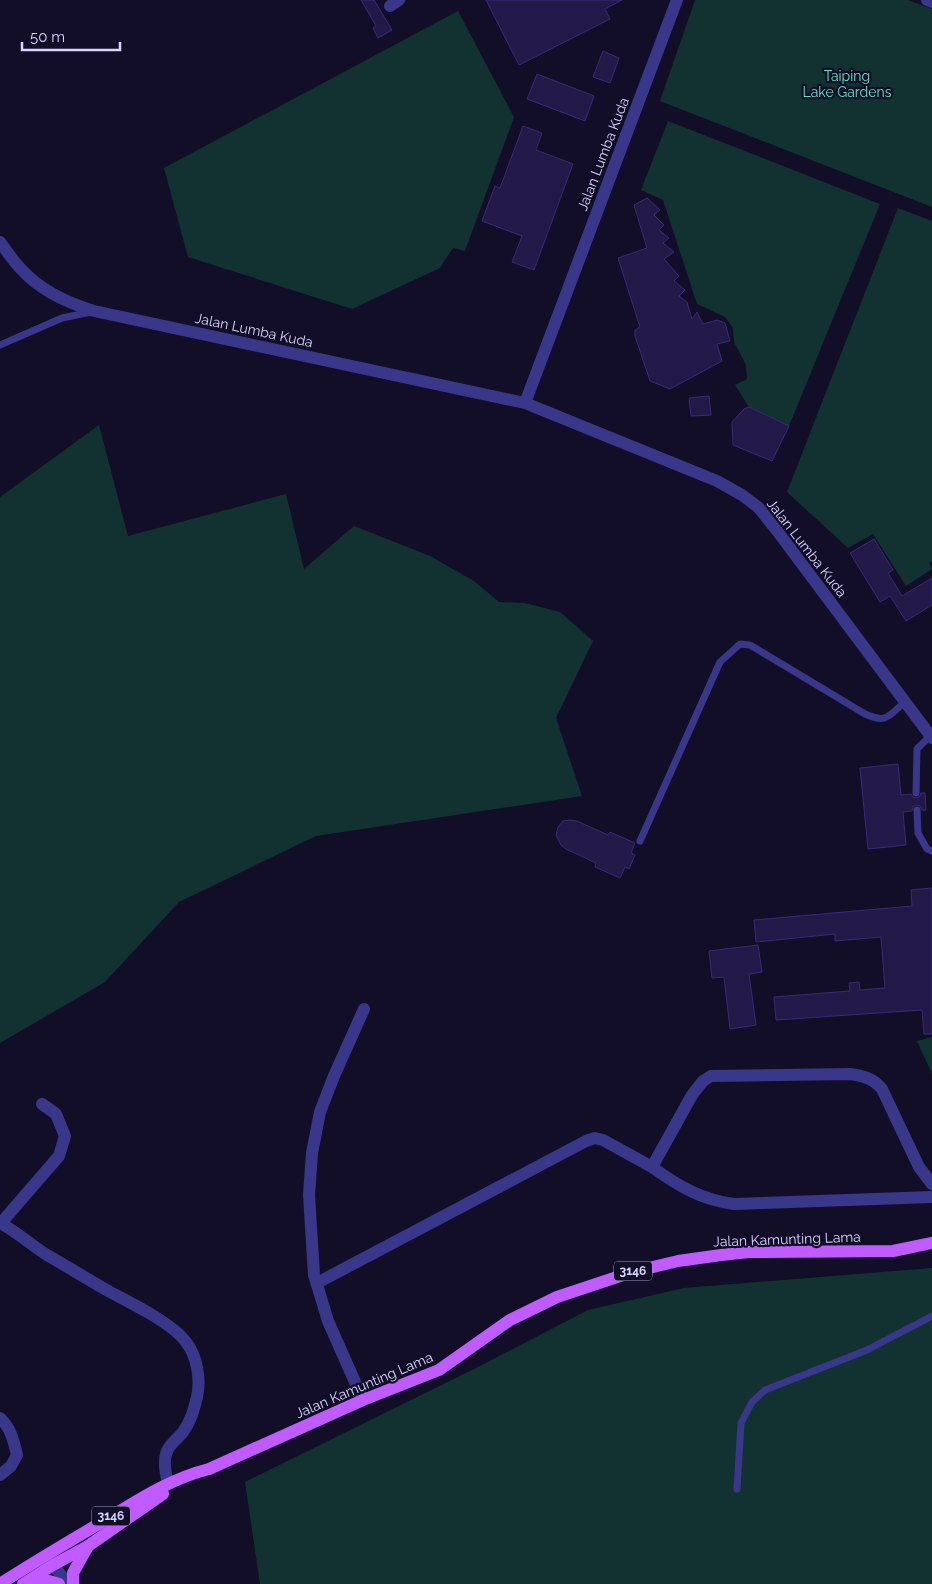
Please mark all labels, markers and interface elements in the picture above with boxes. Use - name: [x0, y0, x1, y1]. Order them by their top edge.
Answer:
- scale bar: [22, 20, 120, 52]
- text: 50 m: [30, 28, 65, 46]
- park label: Taiping Lake Gardens: [803, 68, 892, 100]
- street label: Jalan Lumba Kuda: [574, 95, 632, 213]
- street label: Jalan Lumba Kuda: [194, 310, 314, 350]
- street label: Jalan Lumba Kuda: [764, 496, 850, 600]
- street label: Jalan Kamunting Lama: [713, 1228, 861, 1250]
- road number: 3146: [614, 1262, 652, 1280]
- street label: Jalan Kamunting Lama: [293, 1349, 435, 1421]
- road number: 3146: [92, 1506, 130, 1525]

